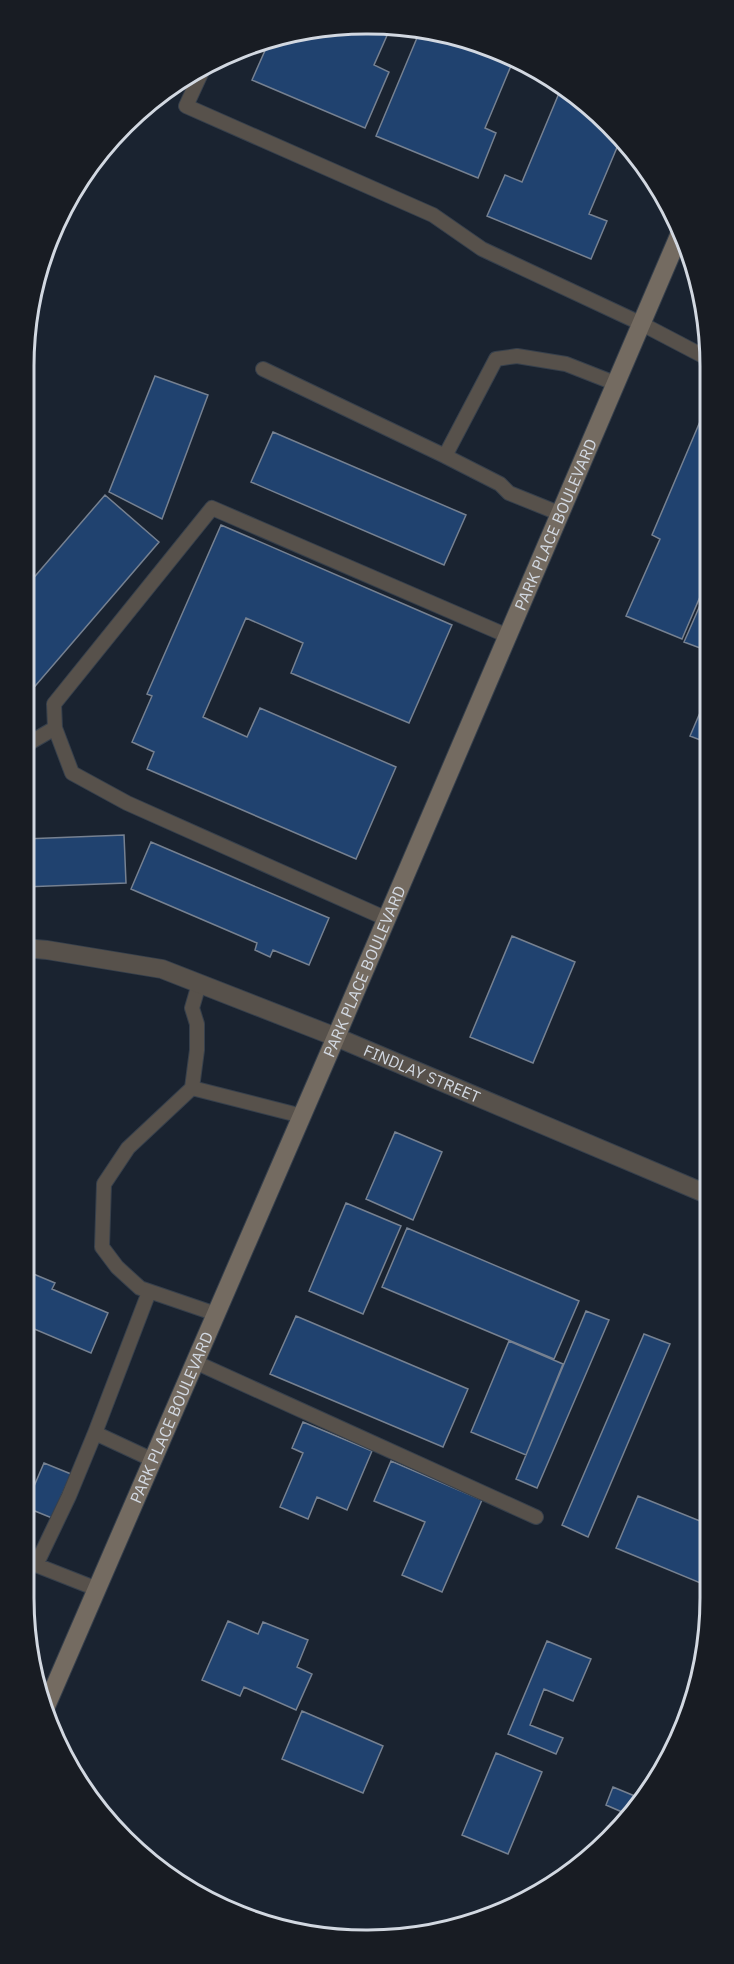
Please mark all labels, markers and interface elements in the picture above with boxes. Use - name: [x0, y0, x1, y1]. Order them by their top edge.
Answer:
- street label: PARK PLACE BOULEVARD: [510, 436, 601, 613]
- street label: PARK PLACE BOULEVARD: [319, 882, 410, 1060]
- street label: FINDLAY STREET: [361, 1040, 483, 1107]
- street label: PARK PLACE BOULEVARD: [125, 1329, 217, 1506]

